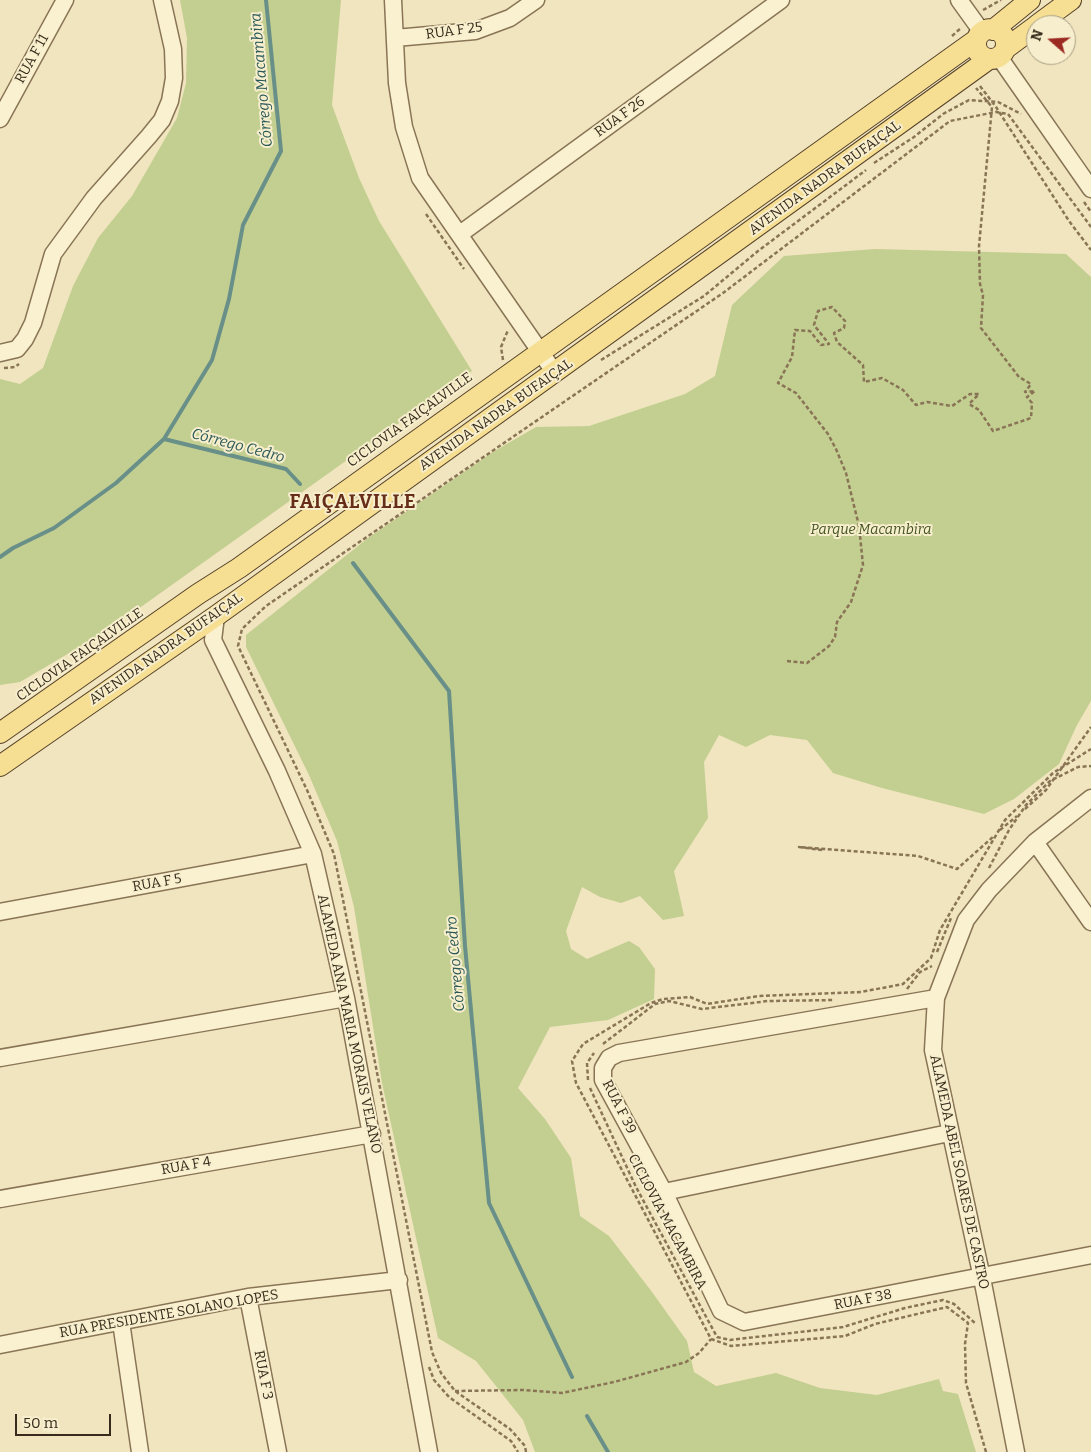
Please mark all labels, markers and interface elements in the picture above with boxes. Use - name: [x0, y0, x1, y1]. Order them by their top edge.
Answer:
- water label: Córrego Macambira: [247, 12, 277, 148]
- north arrow: [1026, 15, 1076, 65]
- street label: RUA F 25: [425, 19, 483, 43]
- text: N: [1027, 27, 1047, 43]
- street label: RUA F 11: [12, 32, 52, 86]
- street label: RUA F 26: [592, 93, 648, 141]
- street label: AVENIDA NADRA BUFAIÇAL: [746, 117, 904, 239]
- street label: AVENIDA NADRA BUFAIÇAL: [416, 355, 576, 475]
- street label: CICLOVIA FAIÇALVILLE: [344, 369, 476, 471]
- water label: Córrego Cedro: [189, 425, 287, 467]
- district label: FAIÇALVILLE: [288, 492, 418, 514]
- park label: Parque Macambira: [811, 522, 931, 538]
- street label: AVENIDA NADRA BUFAIÇAL: [86, 589, 246, 709]
- street label: CICLOVIA FAIÇALVILLE: [13, 605, 147, 705]
- street label: RUA F 5: [131, 870, 183, 896]
- street label: ALAMEDA ANA MARIA MORAIS VELANO: [313, 893, 385, 1155]
- water label: Córrego Cedro: [443, 916, 469, 1012]
- street label: ALAMEDA ABEL SOARES DE CASTRO: [926, 1053, 992, 1291]
- street label: RUA F 39: [598, 1077, 640, 1137]
- street label: CICLOVIA MACAMBIRA: [624, 1151, 710, 1293]
- street label: RUA F 4: [160, 1153, 212, 1179]
- street label: RUA PRESIDENTE SOLANO LOPES: [58, 1286, 280, 1342]
- street label: RUA F 38: [833, 1286, 893, 1314]
- street label: RUA F 3: [250, 1349, 276, 1401]
- scale bar: [18, 1404, 114, 1436]
- text: 50 m: [23, 1414, 58, 1432]

